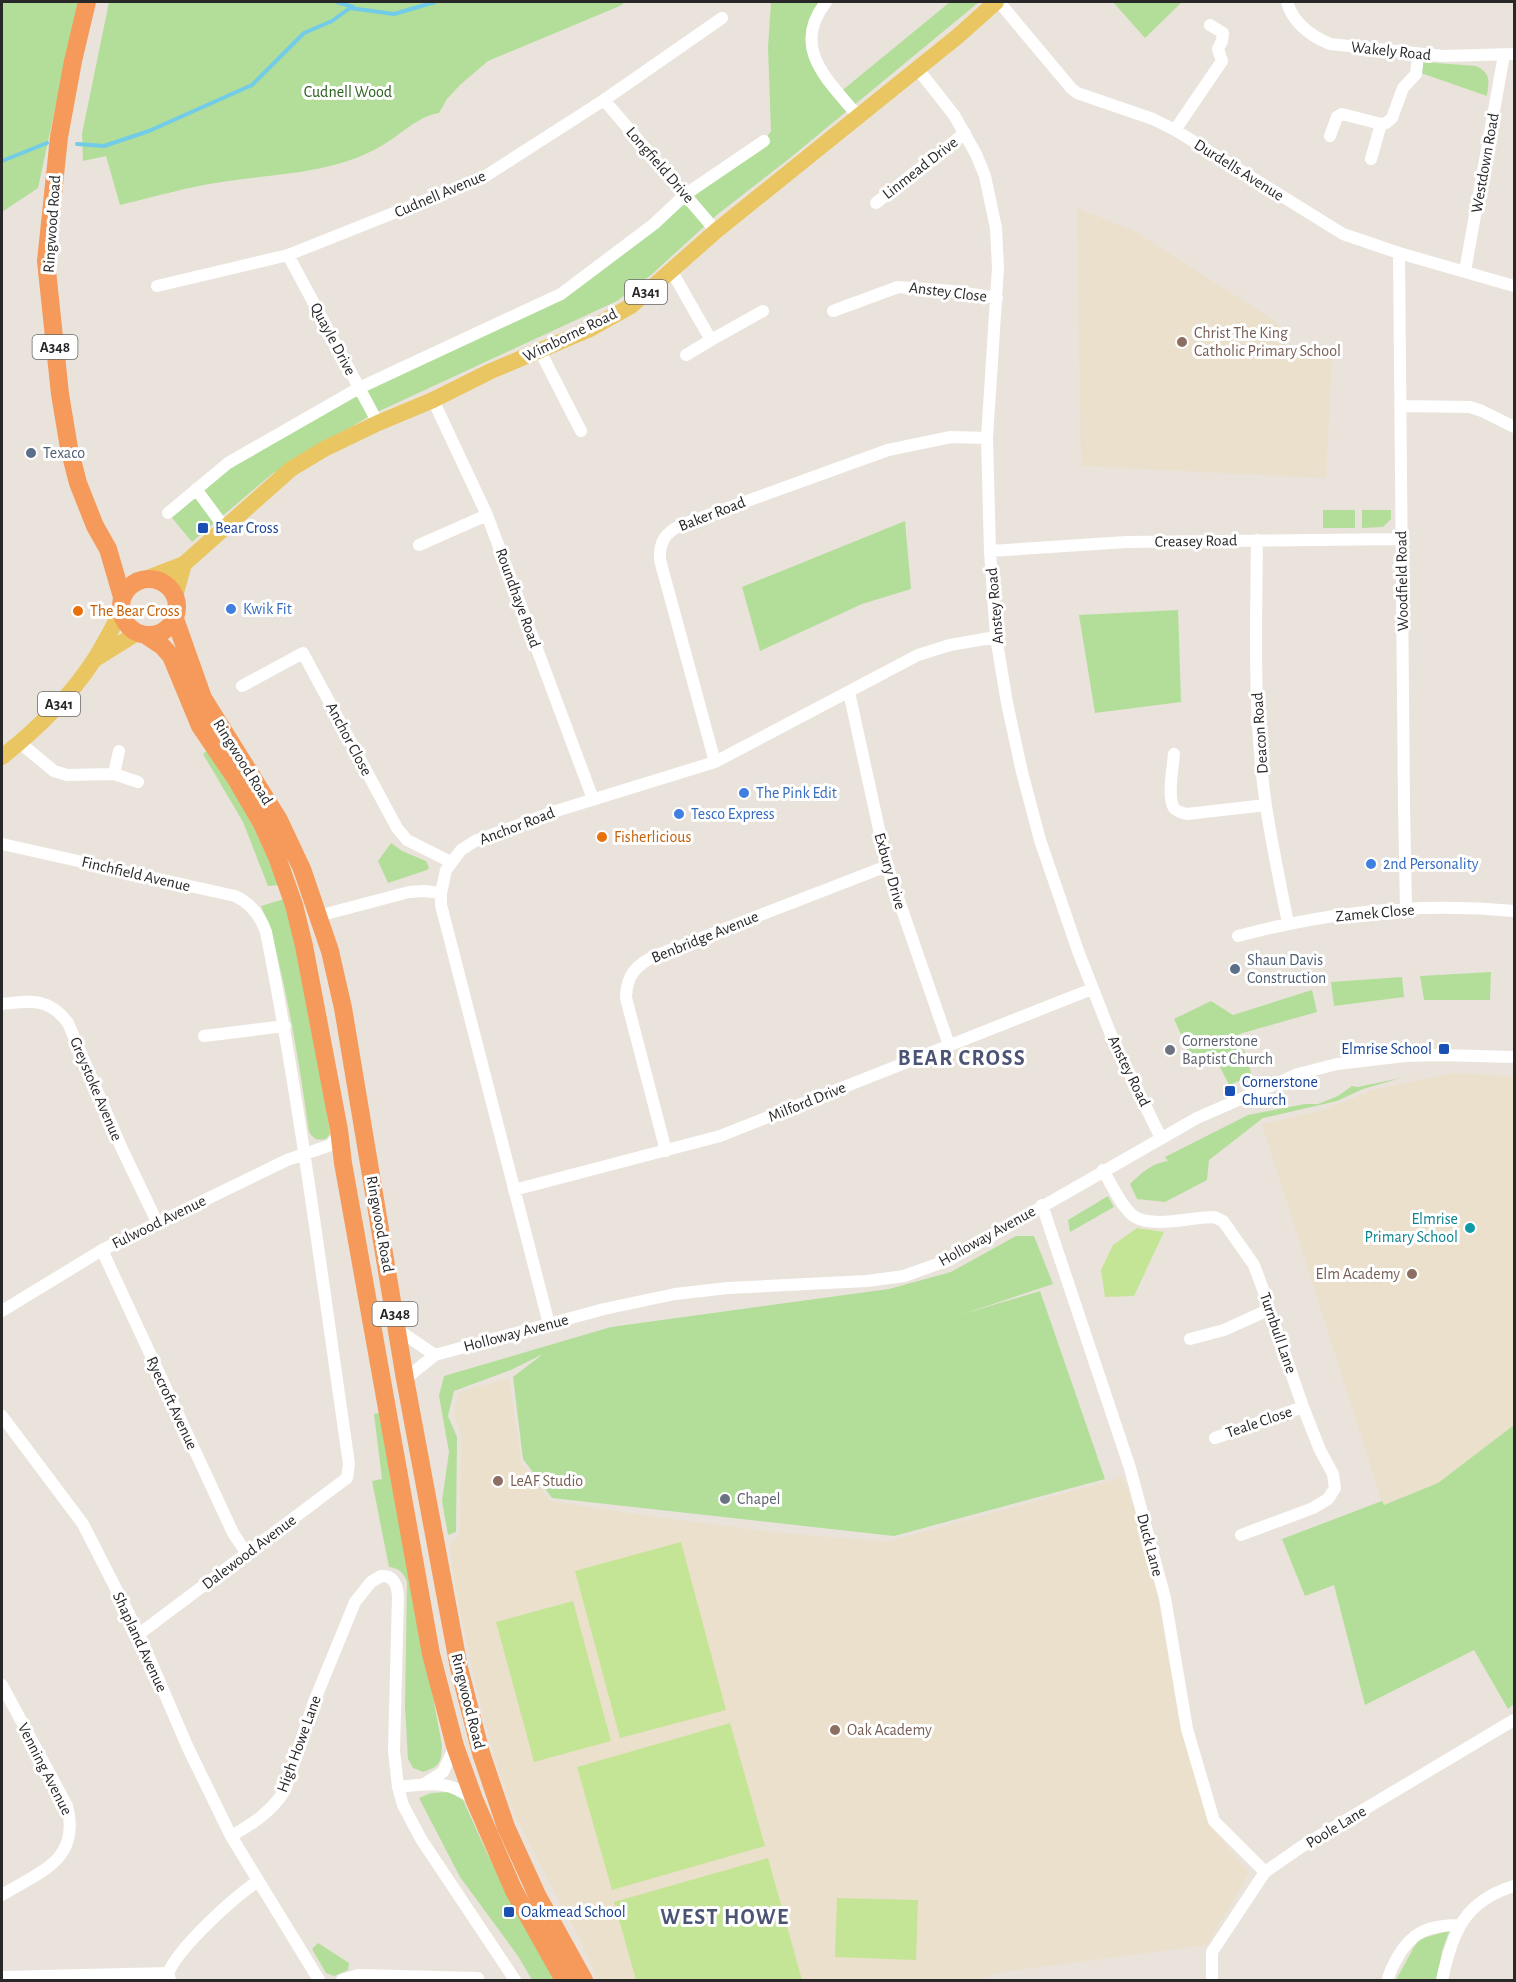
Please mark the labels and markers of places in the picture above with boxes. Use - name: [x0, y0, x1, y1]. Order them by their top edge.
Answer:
- place label: Christ The King Catholic Primary School: [1194, 325, 1341, 360]
- marker: Christ The King Catholic Primary School: [1175, 335, 1189, 349]
- place label: Texaco: [43, 445, 85, 461]
- marker: Texaco: [24, 446, 38, 460]
- place label: Bear Cross: [215, 520, 279, 536]
- marker: Bear Cross: [196, 521, 210, 535]
- place label: Kwik Fit: [243, 601, 292, 617]
- marker: Kwik Fit: [224, 602, 238, 616]
- place label: The Bear Cross: [90, 603, 180, 619]
- marker: The Bear Cross: [71, 604, 85, 618]
- place label: The Pink Edit: [756, 785, 837, 801]
- marker: The Pink Edit: [737, 786, 751, 800]
- place label: Tesco Express: [691, 806, 775, 822]
- marker: Tesco Express: [672, 807, 686, 821]
- place label: Fisherlicious: [614, 829, 691, 845]
- marker: Fisherlicious: [595, 830, 609, 844]
- place label: 2nd Personality: [1383, 856, 1479, 873]
- marker: 2nd Personality: [1364, 857, 1378, 871]
- place label: Shaun Davis Construction: [1247, 952, 1326, 986]
- marker: Shaun Davis Construction: [1228, 962, 1242, 976]
- place label: Cornerstone Baptist Church: [1182, 1033, 1273, 1067]
- place label: Elmrise School: [1341, 1041, 1432, 1057]
- marker: Elmrise School: [1437, 1042, 1451, 1056]
- marker: Cornerstone Baptist Church: [1163, 1043, 1177, 1057]
- place label: Cornerstone Church: [1242, 1074, 1318, 1108]
- marker: Cornerstone Church: [1223, 1084, 1237, 1098]
- place label: Elmrise Primary School: [1365, 1211, 1458, 1246]
- marker: Elmrise Primary School: [1463, 1221, 1477, 1235]
- place label: Elm Academy: [1316, 1266, 1400, 1283]
- marker: Elm Academy: [1405, 1267, 1419, 1281]
- place label: LeAF Studio: [510, 1473, 583, 1489]
- marker: LeAF Studio: [491, 1474, 505, 1488]
- place label: Chapel: [737, 1491, 781, 1507]
- marker: Chapel: [718, 1492, 732, 1506]
- place label: Oak Academy: [847, 1722, 932, 1739]
- marker: Oak Academy: [828, 1723, 842, 1737]
- place label: Oakmead School: [521, 1904, 626, 1920]
- marker: Oakmead School: [502, 1905, 516, 1919]

